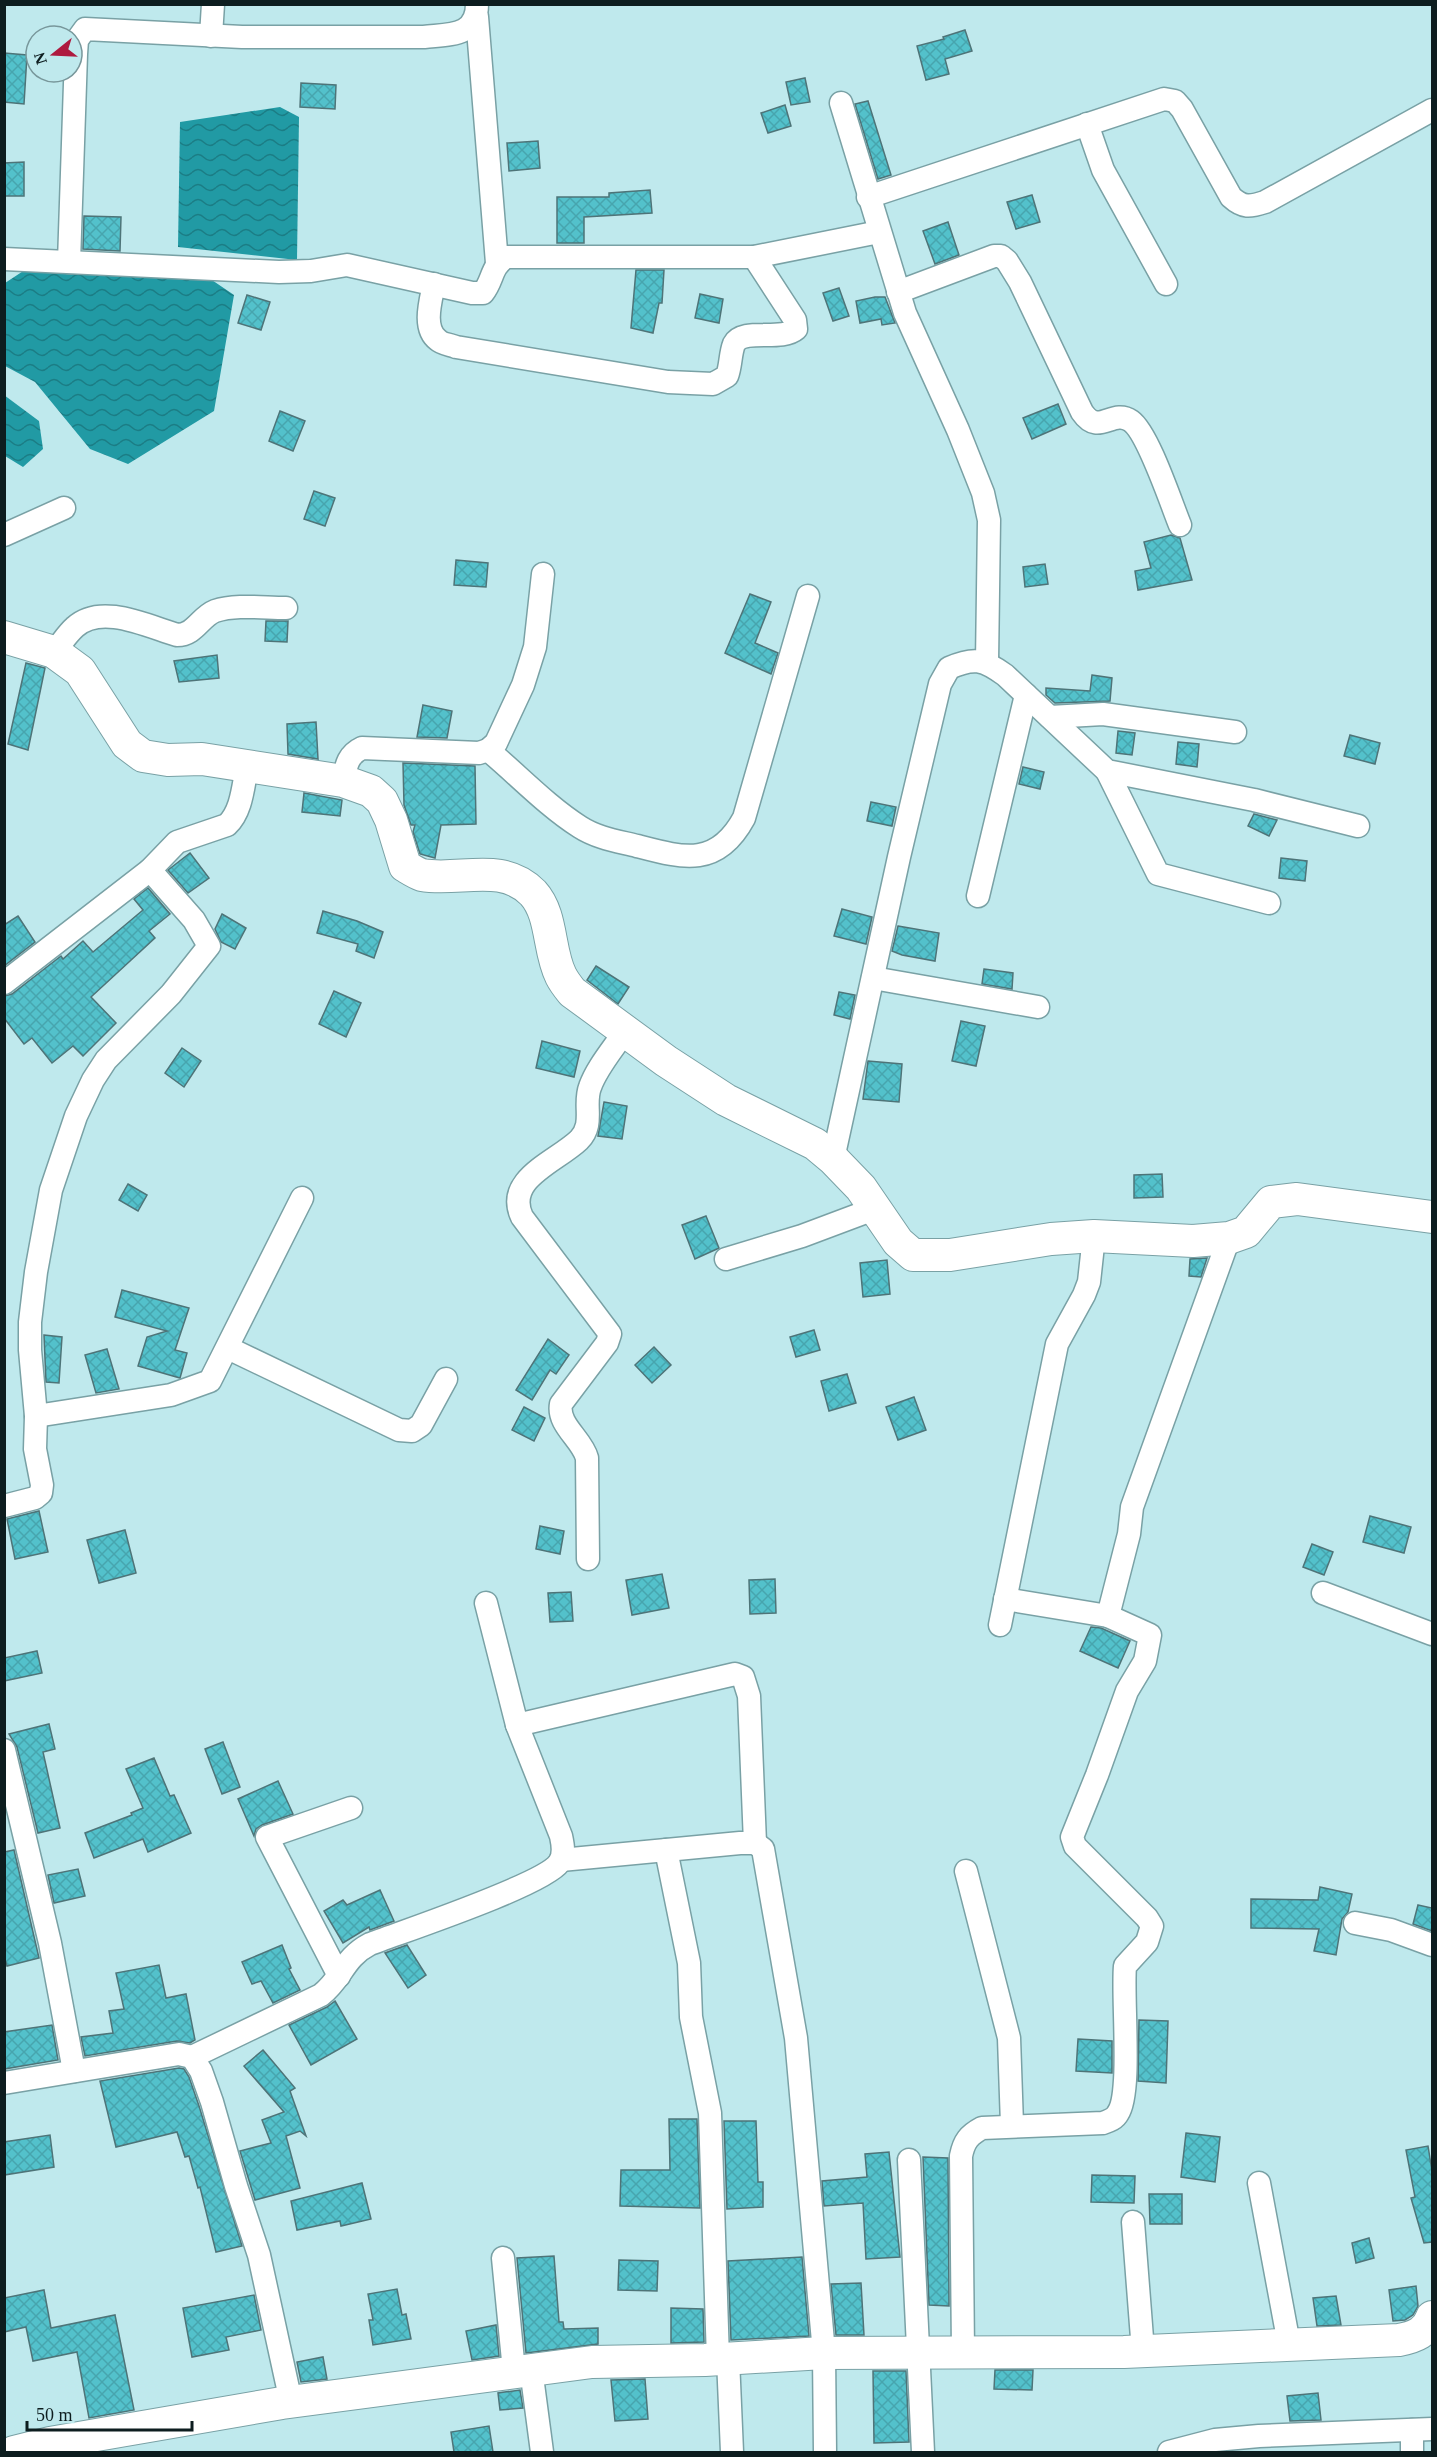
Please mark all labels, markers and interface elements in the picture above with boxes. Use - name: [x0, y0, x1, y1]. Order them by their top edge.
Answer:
- north arrow: [24, 24, 84, 84]
- text: N: [30, 50, 50, 67]
- scale bar: [27, 2394, 192, 2432]
- text: 50 m: [36, 2405, 73, 2425]

